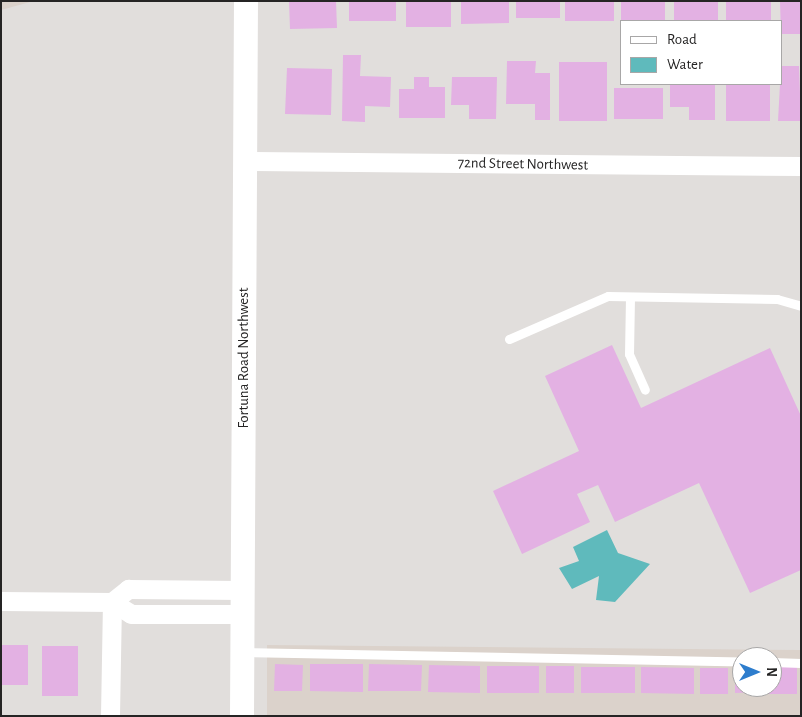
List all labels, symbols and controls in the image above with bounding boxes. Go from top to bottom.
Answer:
legend [620,20,782,85]
text: Road [667,32,697,47]
text: Water [667,57,703,72]
street label: 72nd Street Northwest [458,154,588,174]
street label: Fortuna Road Northwest [235,287,253,429]
north arrow [732,647,782,697]
text: N [764,667,778,677]

